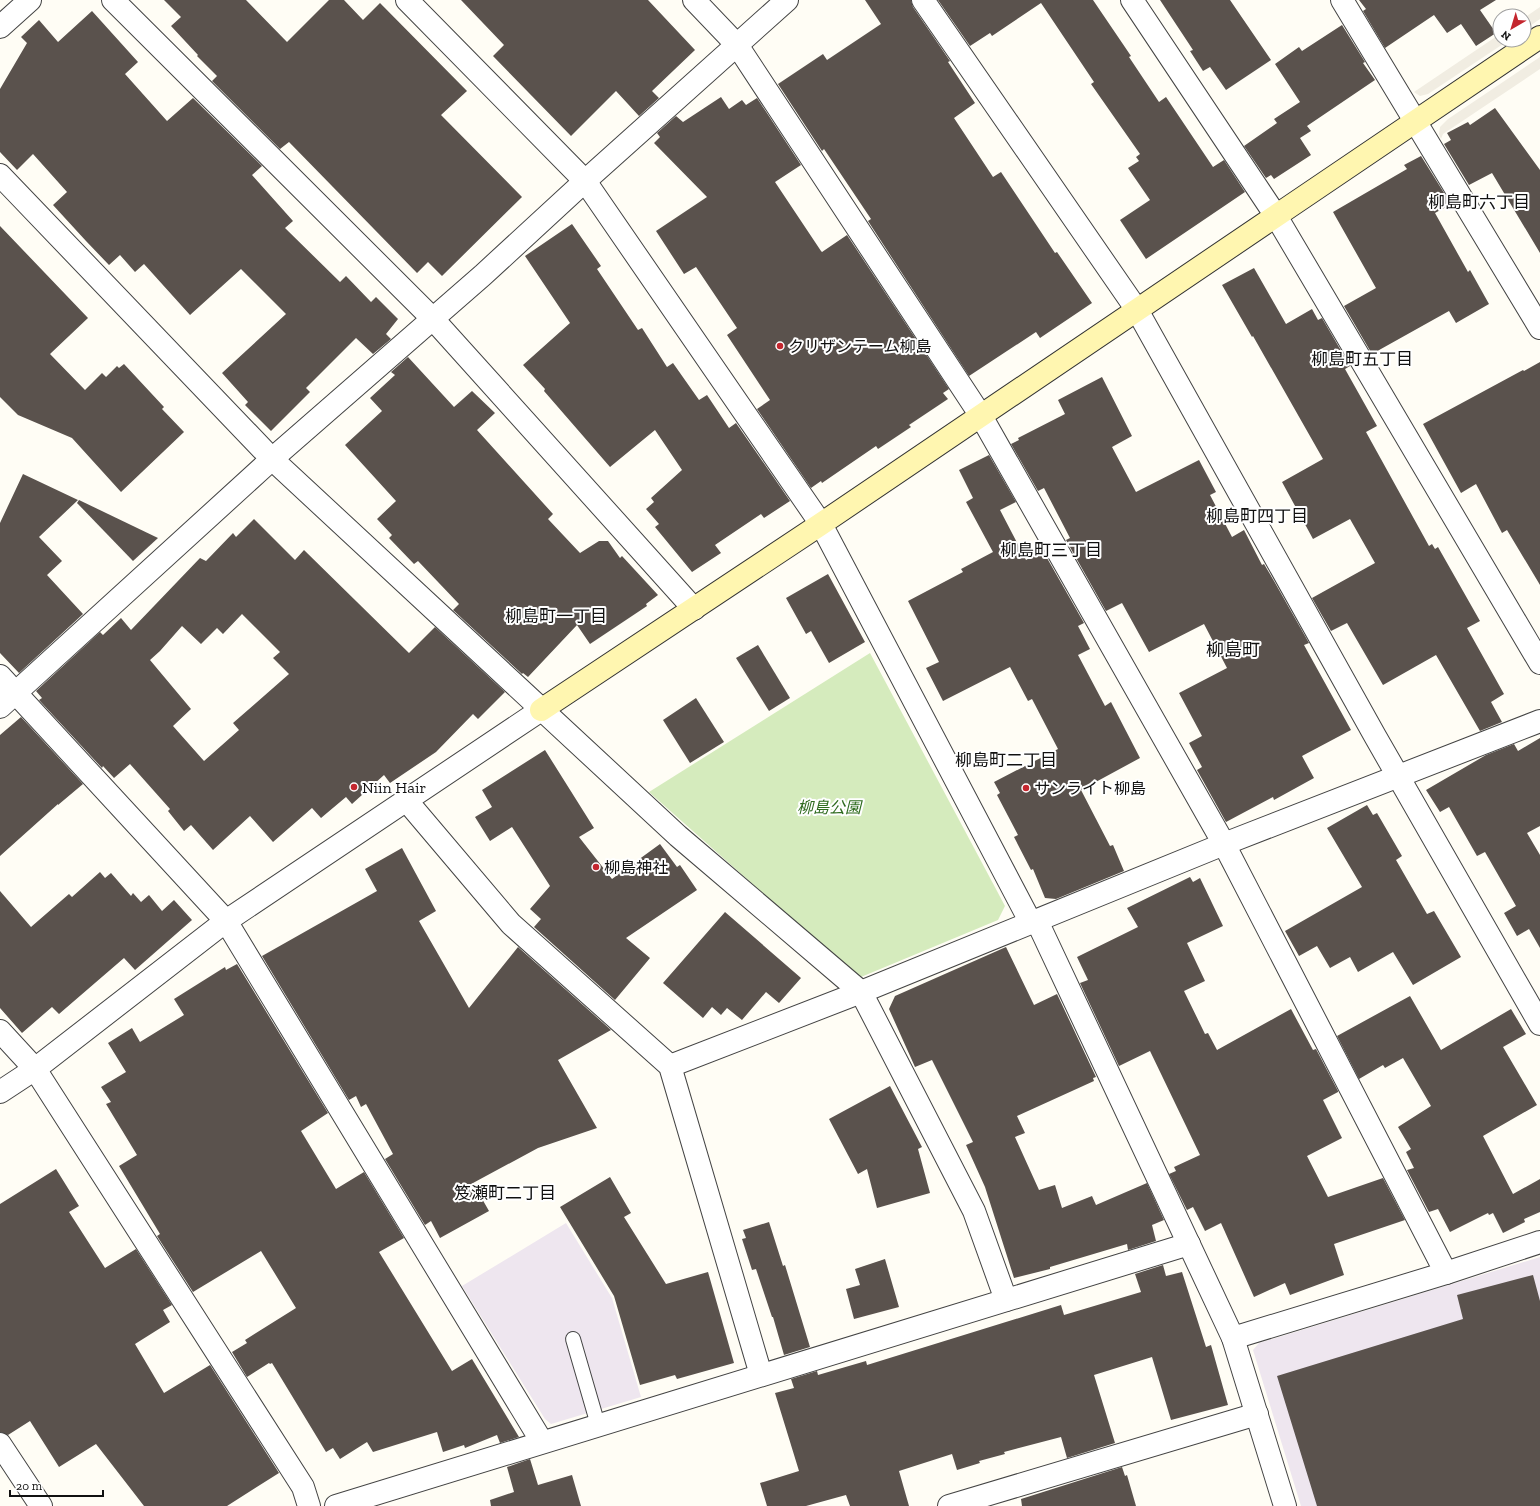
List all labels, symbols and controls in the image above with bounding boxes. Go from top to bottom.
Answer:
north arrow [1492,8,1532,48]
text: N [1498,27,1513,43]
district label: 柳島町六丁目 [1428,192,1530,212]
place label: クリザンテーム柳島 [788,337,932,356]
marker: クリザンテーム柳島 [775,341,785,351]
district label: 柳島町五丁目 [1311,349,1413,369]
district label: 柳島町四丁目 [1206,506,1308,526]
district label: 柳島町三丁目 [1000,540,1102,560]
district label: 柳島町一丁目 [505,606,607,626]
district label: 柳島町 [1206,639,1260,661]
district label: 柳島町二丁目 [955,750,1057,770]
place label: Niin Hair [362,778,426,797]
place label: サンライト柳島 [1034,779,1146,798]
marker: Niin Hair [349,782,359,792]
marker: サンライト柳島 [1021,783,1031,793]
park label: 柳島公園 [797,798,863,817]
place label: 柳島神社 [604,858,668,877]
marker: 柳島神社 [591,862,601,872]
district label: 笈瀬町二丁目 [454,1183,556,1203]
scale bar [10,1472,103,1498]
text: 20 m [16,1479,43,1493]

